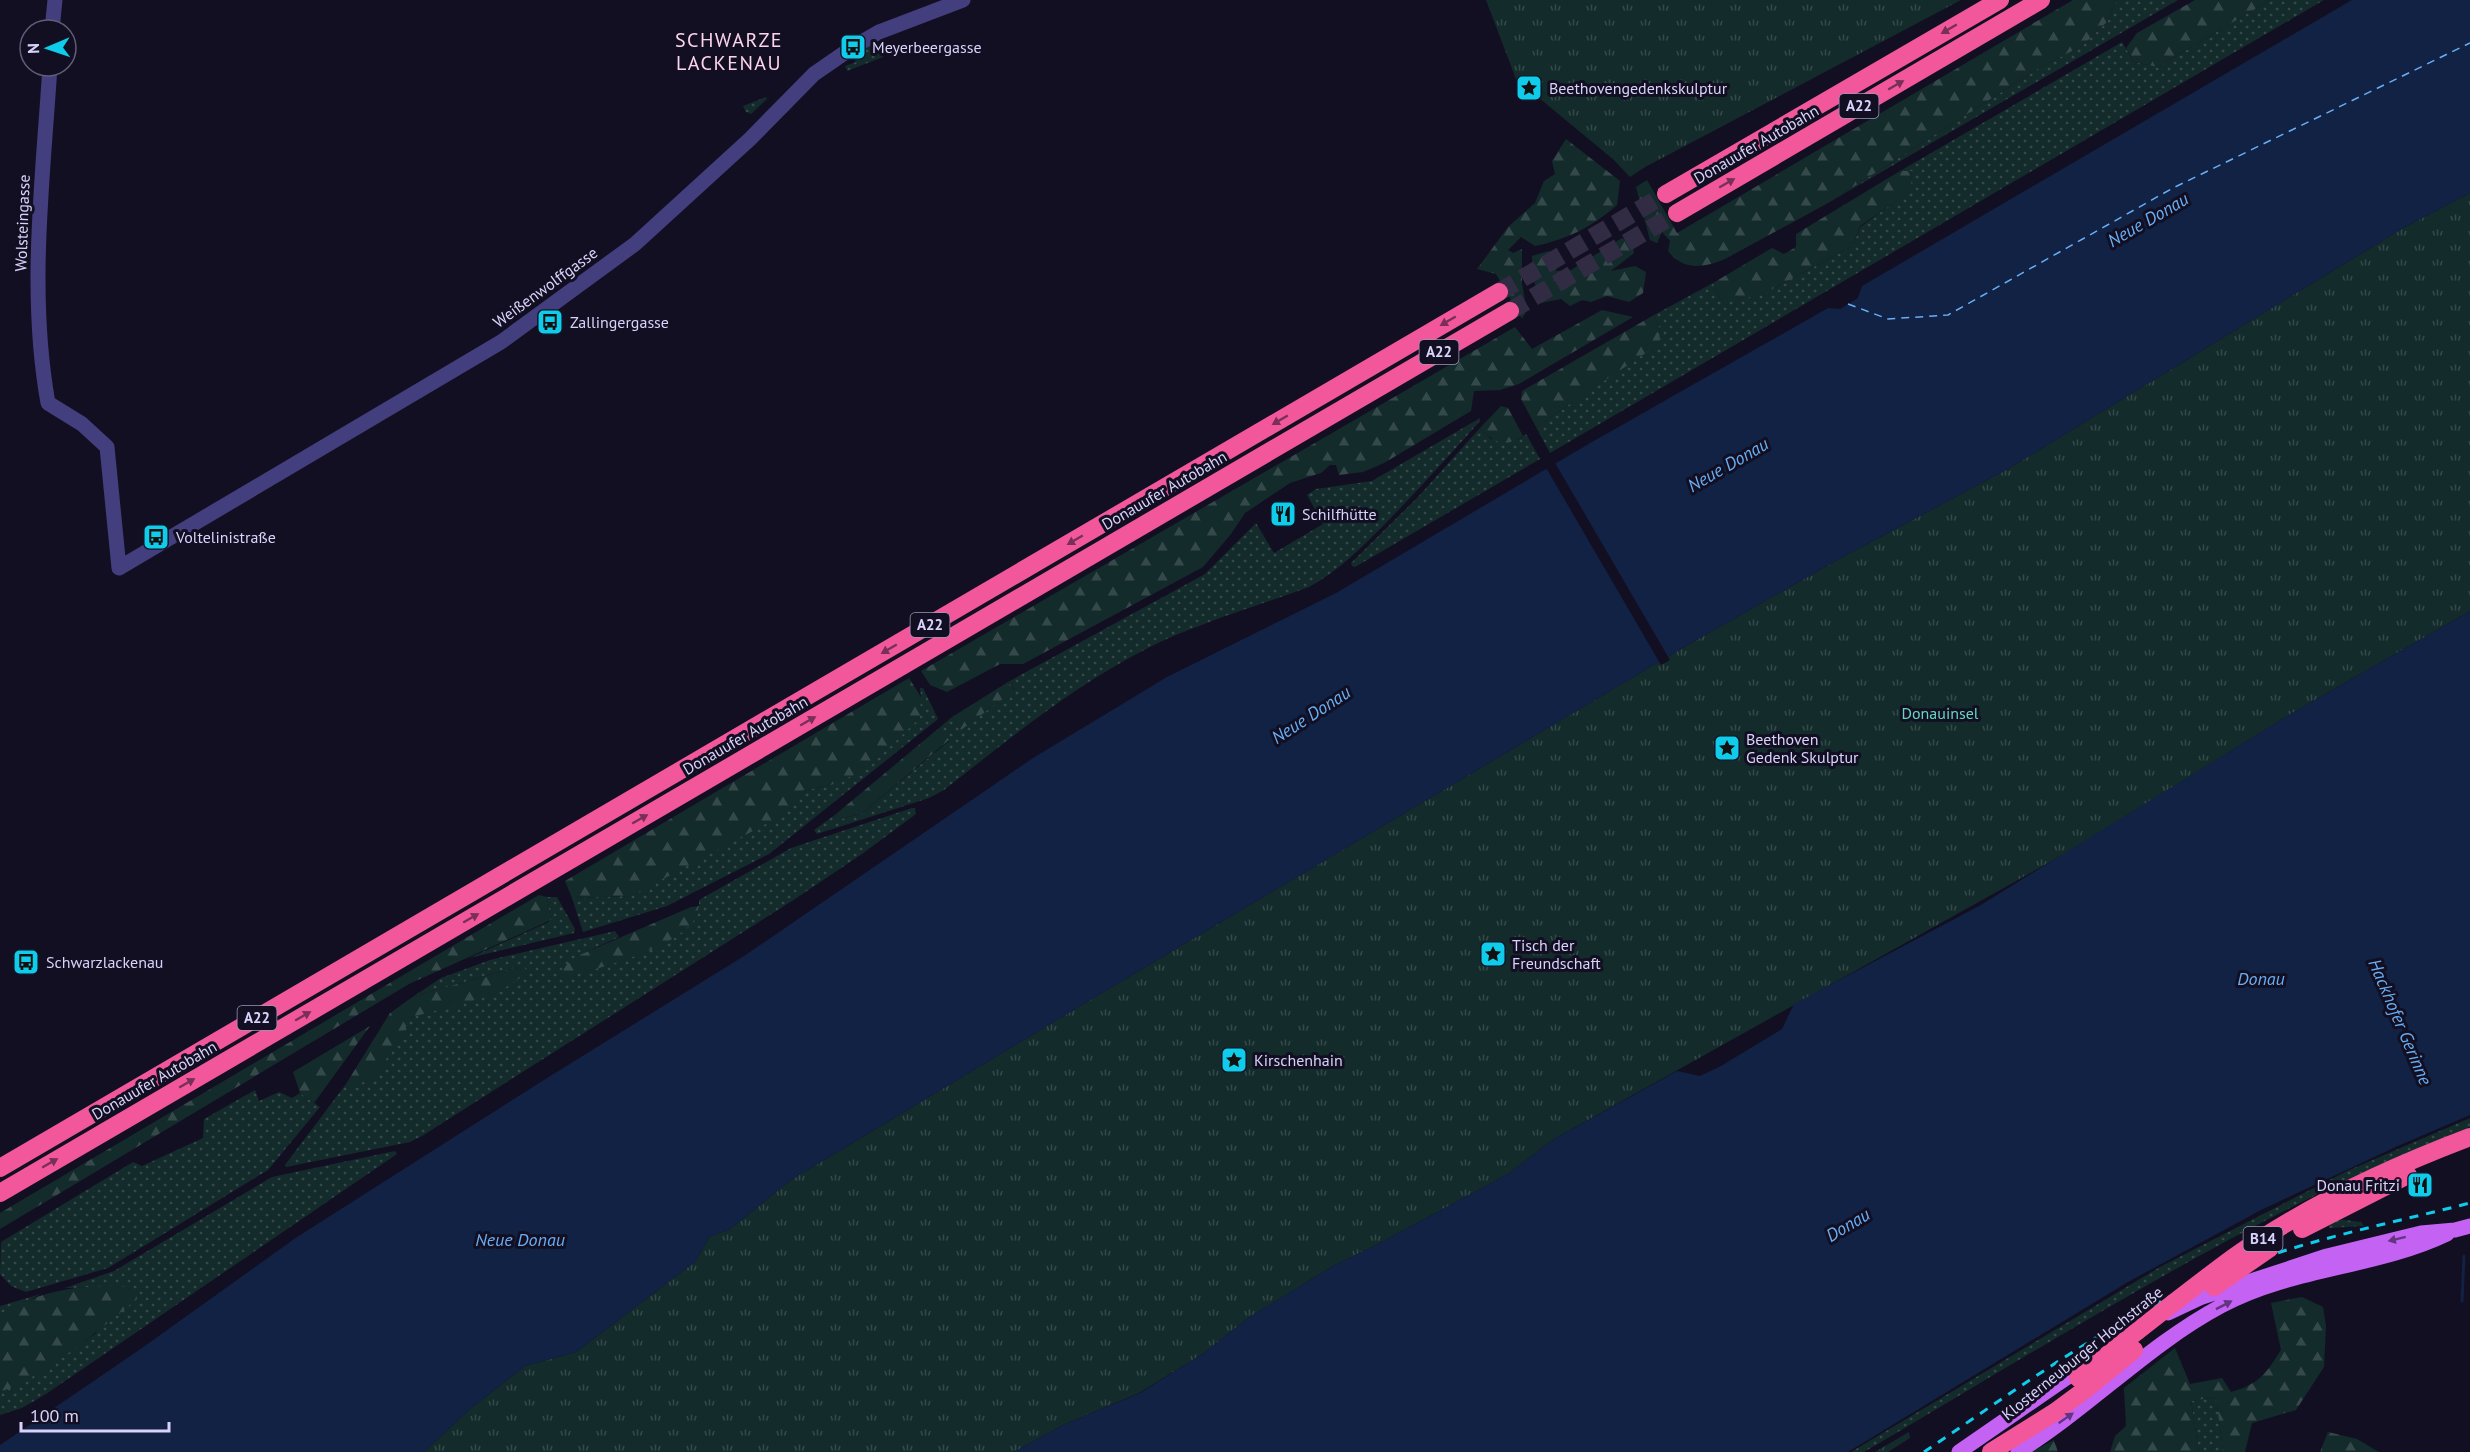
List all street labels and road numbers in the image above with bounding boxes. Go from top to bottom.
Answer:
road number: A22 [1840,94,1878,118]
street label: Donauufer Autobahn [1690,100,1822,188]
street label: Wolsteingasse [10,174,34,272]
street label: Weißenwolffgasse [489,242,601,332]
road number: A22 [1420,340,1458,364]
street label: Donauufer Autobahn [1098,446,1230,534]
road number: A22 [910,613,950,637]
street label: Donauufer Autobahn [679,691,811,779]
road number: A22 [238,1006,276,1030]
street label: Donauufer Autobahn [88,1036,220,1124]
road number: B14 [2244,1227,2282,1251]
street label: Klosterneuburger Hochstraße [1997,1282,2167,1424]

